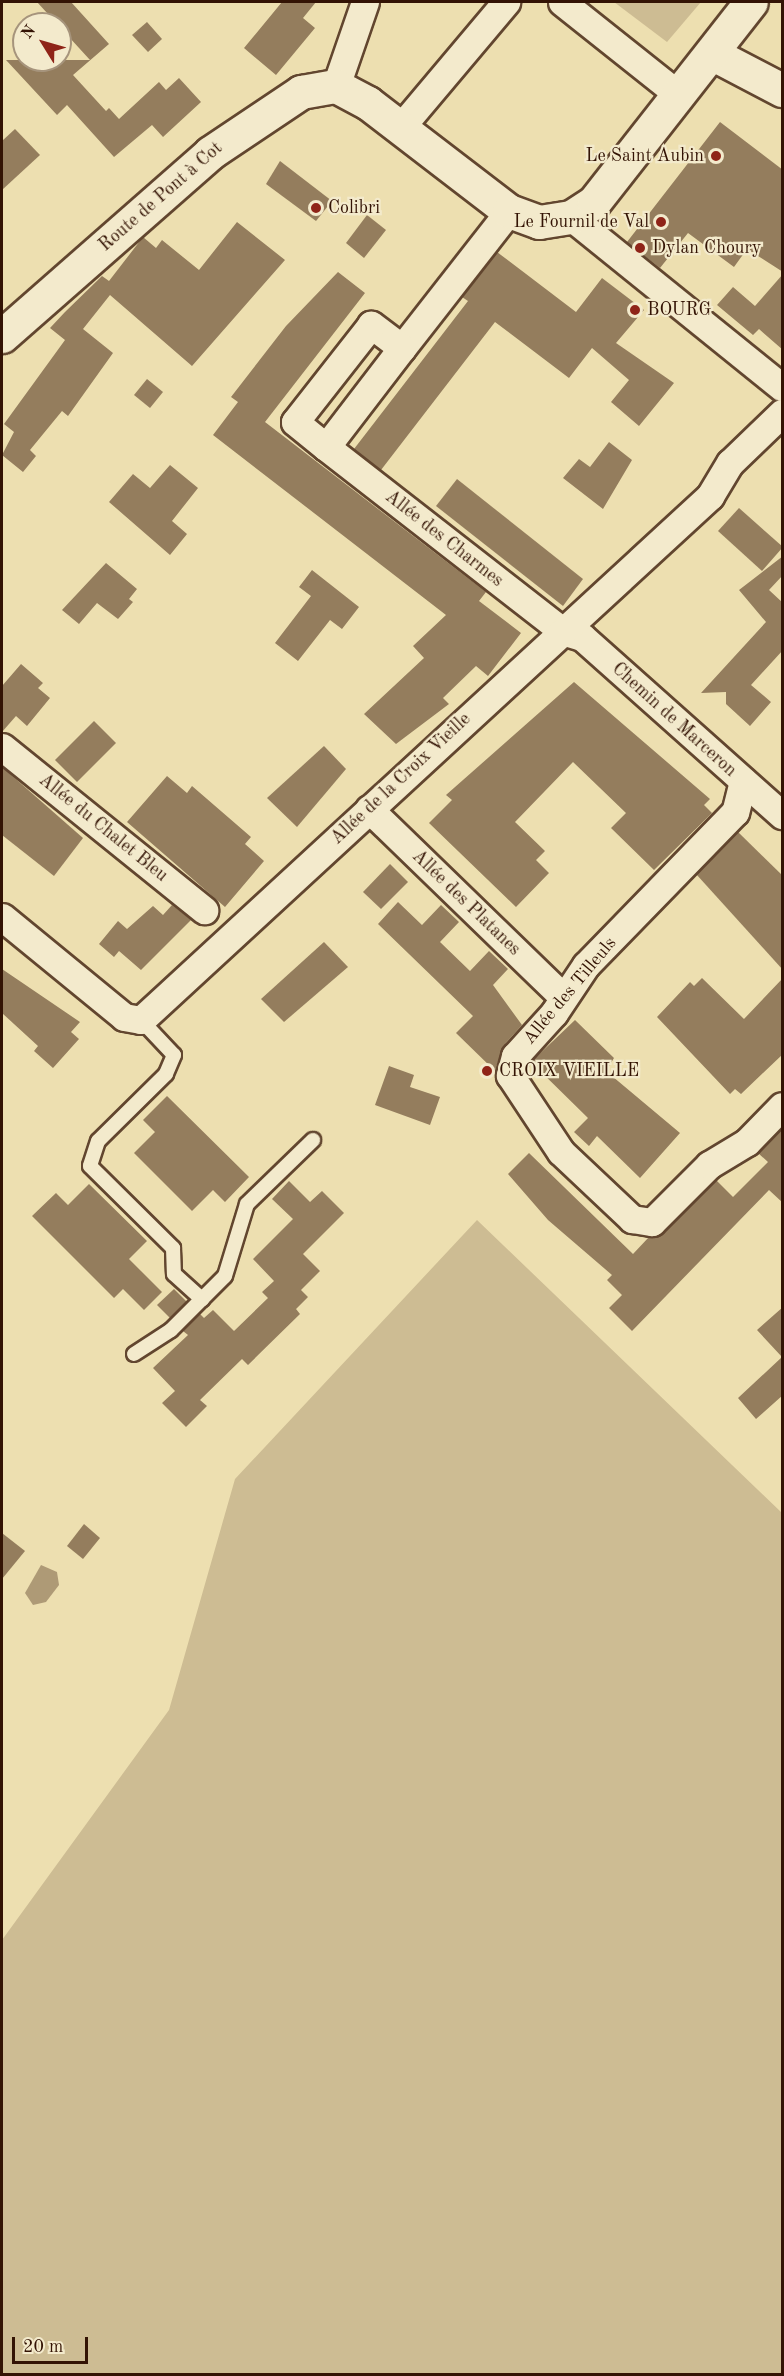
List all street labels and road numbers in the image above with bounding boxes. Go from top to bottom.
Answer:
street label: Route de Pont à Cot [95,138,227,256]
street label: Allée des Charmes [381,486,507,592]
street label: Chemin de Marceron [607,658,741,782]
street label: Allée de la Croix Vieille [327,709,475,849]
street label: Allée du Chalet Bleu [34,769,172,887]
street label: Allée des Platanes [407,846,525,960]
street label: Allée des Tilleuls [519,933,621,1049]

